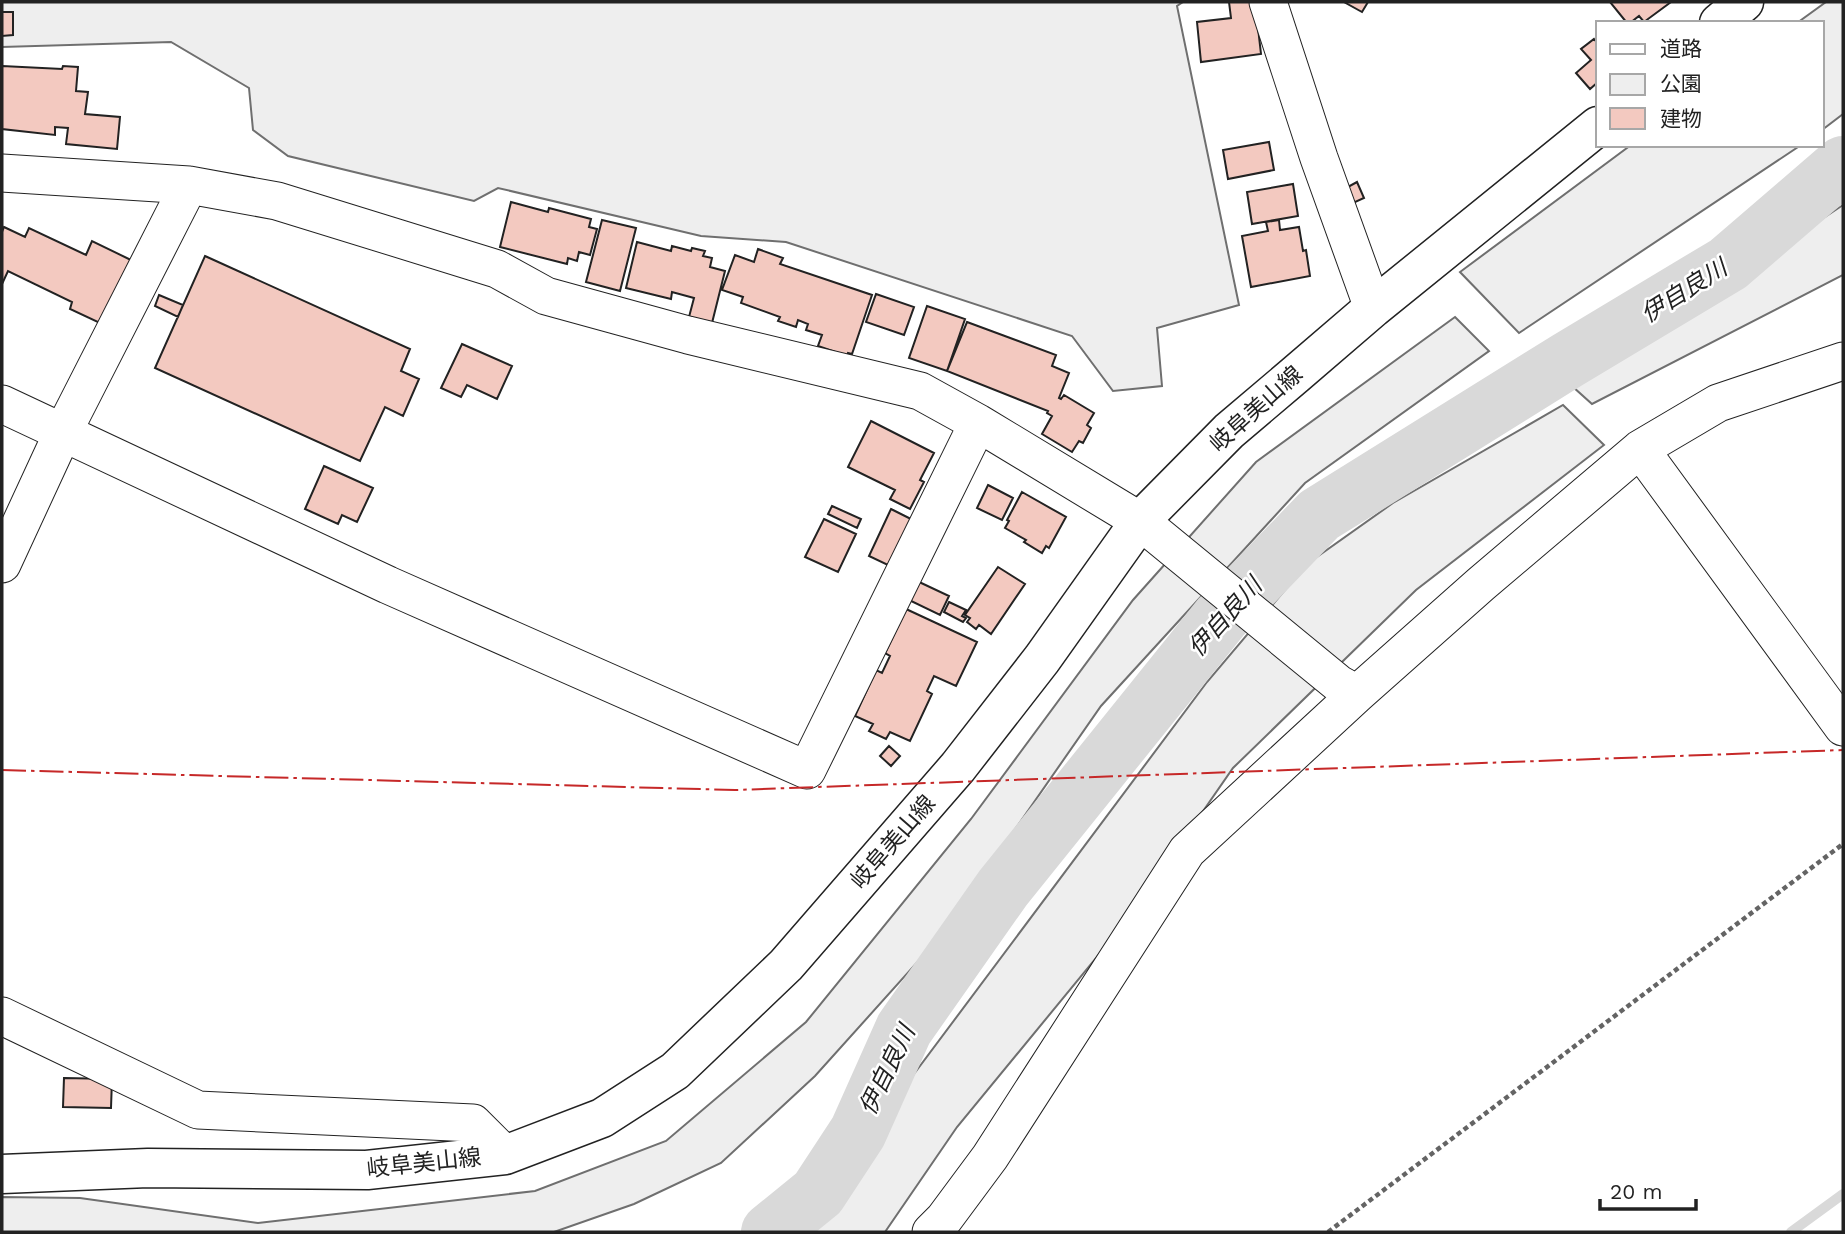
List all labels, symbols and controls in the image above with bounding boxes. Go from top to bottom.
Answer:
legend [1596,21,1824,147]
text: 道路 [1660,36,1702,61]
text: 公園 [1660,71,1702,96]
text: 建物 [1660,106,1702,131]
water label: 伊自良川 [1636,252,1735,328]
street label: 岐阜美山線 [1204,360,1308,458]
water label: 伊自良川 [1182,570,1270,662]
street label: 岐阜美山線 [845,790,941,894]
water label: 伊自良川 [853,1018,922,1119]
street label: 岐阜美山線 [365,1144,483,1182]
scale bar [1600,1168,1696,1212]
text: 20 m [1610,1179,1662,1204]

